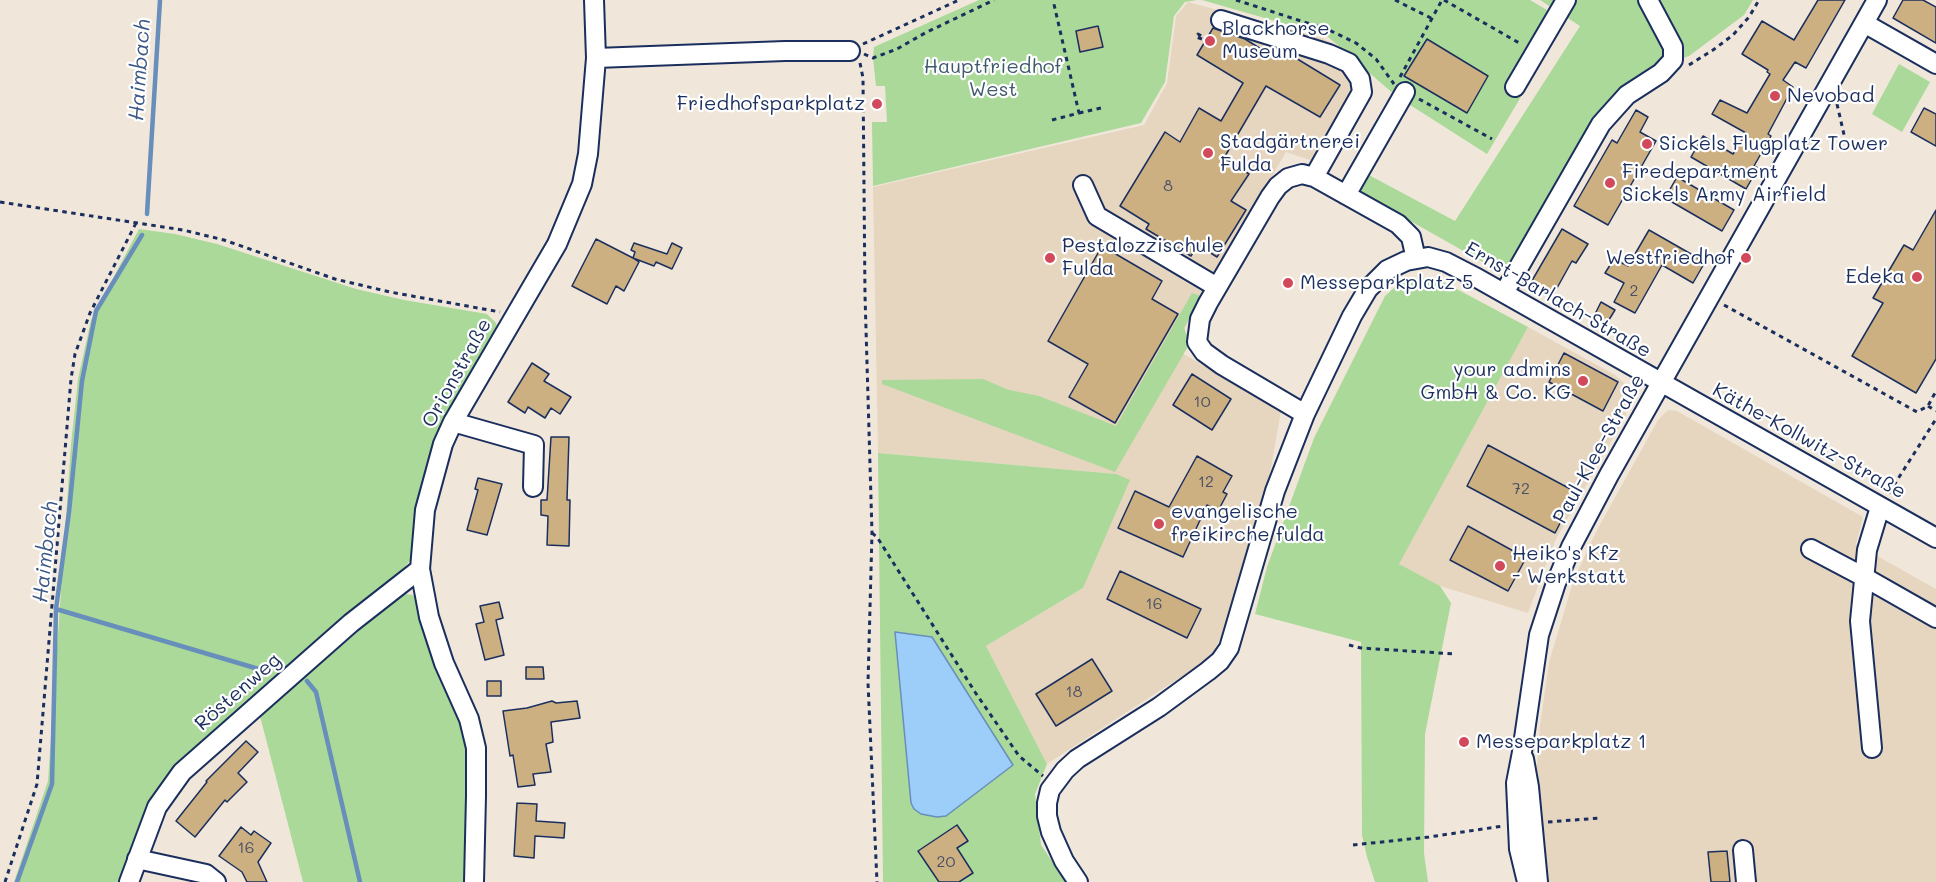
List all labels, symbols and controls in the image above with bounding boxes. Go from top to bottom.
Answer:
place label: Blackhorse Museum [1222,17,1330,64]
water label: Haimbach [124,18,156,122]
marker: Blackhorse Museum [1203,34,1217,48]
park label: Hauptfriedhof West [924,55,1062,102]
place label: Nevobad [1787,84,1874,108]
marker: Nevobad [1768,89,1782,103]
place label: Friedhofsparkplatz [677,92,865,116]
marker: Friedhofsparkplatz [870,97,884,111]
place label: Stadgärtnerei Fulda [1220,130,1360,177]
place label: Sickels Flugplatz Tower [1659,132,1888,156]
marker: Sickels Flugplatz Tower [1640,137,1654,151]
marker: Stadgärtnerei Fulda [1201,146,1215,160]
place label: Firedepartment Sickels Army Airfield [1622,160,1826,207]
house number: 8 [1163,176,1173,196]
marker: Firedepartment Sickels Army Airfield [1603,176,1617,190]
place label: Pestalozzischule Fulda [1062,234,1224,281]
street label: Ernst-Barlach-Straße [1461,237,1655,363]
place label: Westfriedhof [1606,246,1734,270]
marker: Pestalozzischule Fulda [1043,251,1057,265]
marker: Westfriedhof [1739,251,1753,265]
place label: Edeka [1845,265,1905,289]
marker: Edeka [1910,270,1924,284]
place label: Messeparkplatz 5 [1300,271,1473,295]
marker: Messeparkplatz 5 [1281,276,1295,290]
house number: 2 [1630,281,1638,301]
street label: Orionstraße [417,314,497,432]
place label: your admins GmbH & Co. KG [1421,358,1571,405]
street label: Paul-Klee-Straße [1548,370,1650,528]
marker: your admins GmbH & Co. KG [1576,374,1590,388]
street label: Käthe-Kollwitz-Straße [1708,378,1910,504]
house number: 10 [1193,392,1211,412]
house number: 12 [1198,472,1214,492]
house number: 72 [1512,479,1530,499]
water label: Haimbach [28,500,64,604]
place label: evangelische freikirche fulda [1171,500,1325,547]
marker: evangelische freikirche fulda [1152,517,1166,531]
place label: Heiko's Kfz - Werkstatt [1512,542,1626,589]
marker: Heiko's Kfz - Werkstatt [1493,559,1507,573]
house number: 16 [1146,594,1162,614]
street label: Röstenweg [190,648,286,736]
house number: 18 [1066,682,1082,702]
place label: Messeparkplatz 1 [1476,730,1647,754]
marker: Messeparkplatz 1 [1457,735,1471,749]
house number: 16 [238,838,254,858]
house number: 20 [937,852,955,872]

